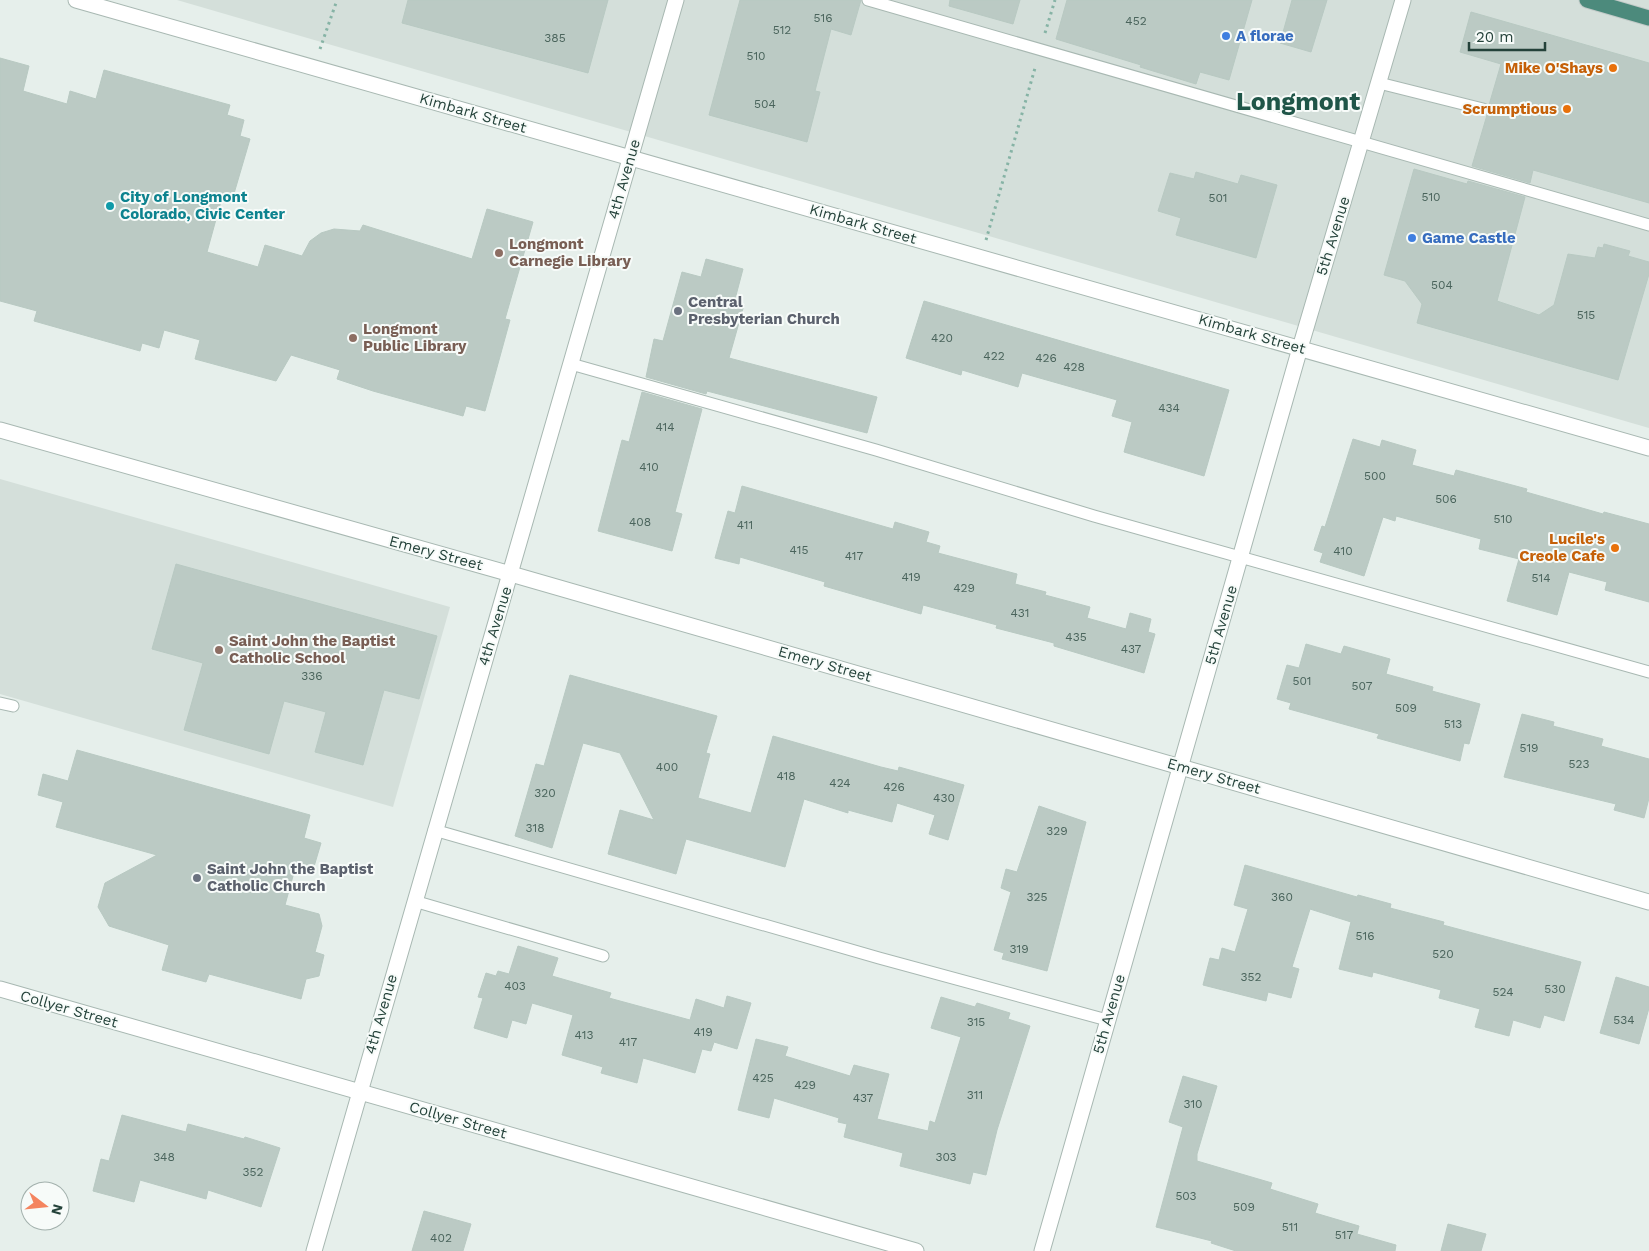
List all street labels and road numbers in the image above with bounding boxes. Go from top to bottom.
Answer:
street label: Kimbark Street [417,89,529,137]
street label: 4th Avenue [604,137,644,221]
street label: 5th Avenue [1312,194,1354,278]
street label: Kimbark Street [807,200,919,248]
street label: Kimbark Street [1196,310,1308,358]
street label: Emery Street [387,532,486,574]
street label: 5th Avenue [1201,583,1241,667]
street label: 4th Avenue [474,584,516,668]
street label: Emery Street [776,642,874,686]
street label: Emery Street [1165,754,1263,798]
street label: 4th Avenue [361,972,401,1056]
street label: 5th Avenue [1089,972,1129,1056]
street label: Collyer Street [18,986,120,1032]
street label: Collyer Street [407,1097,509,1143]

